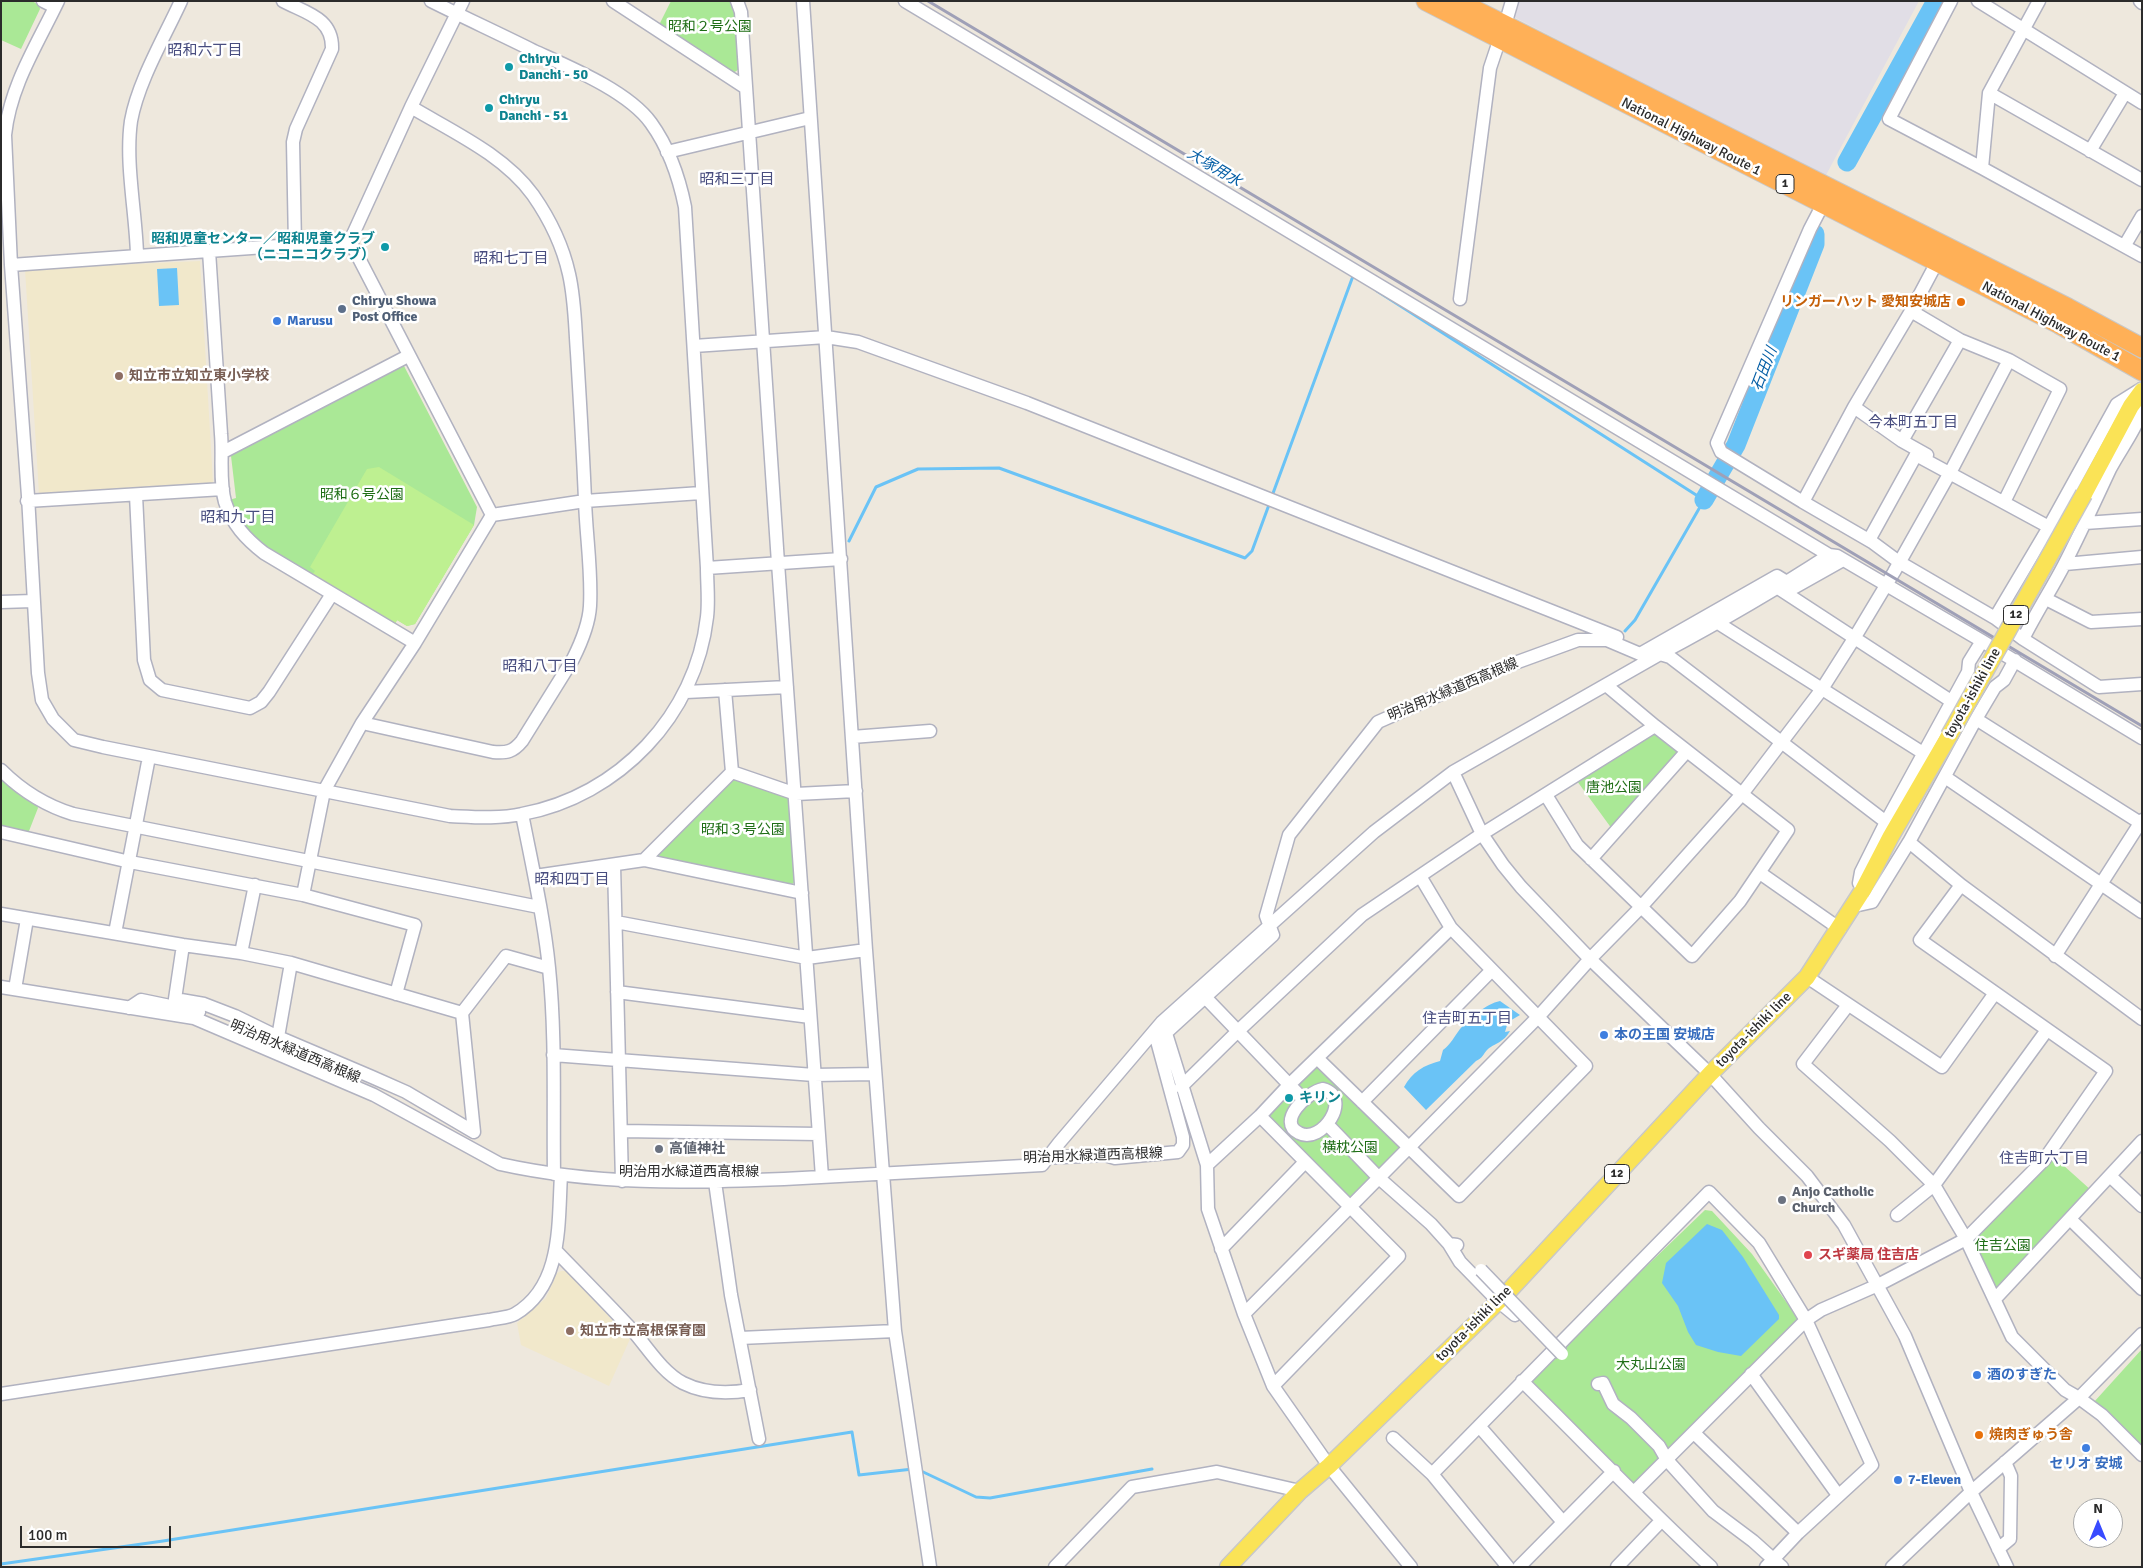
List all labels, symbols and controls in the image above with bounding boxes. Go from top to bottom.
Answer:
park label: 昭和２号公園 [668,19,752,35]
district label: 昭和六丁目 [168,42,242,60]
place label: Chiryu Danchi - 50 [519,51,588,84]
marker: Chiryu Danchi - 50 [503,61,515,73]
place label: Chiryu Danchi - 51 [499,92,568,124]
street label: National Highway Route 1 [1618,94,1764,180]
marker: Chiryu Danchi - 51 [483,102,495,114]
water label: 大塚用水 [1184,145,1244,191]
district label: 昭和三丁目 [700,171,774,189]
road number: 1 [1776,174,1794,193]
place label: 昭和児童センター／昭和児童クラブ （ニコニコクラブ） [151,231,375,264]
marker: 昭和児童センター／昭和児童クラブ （ニコニコクラブ） [379,241,391,253]
district label: 昭和七丁目 [474,250,548,268]
street label: National Highway Route 1 [1979,278,2123,366]
place label: Chiryu Showa Post Office [352,293,436,326]
place label: リンガーハット 愛知安城店 [1780,294,1951,310]
marker: リンガーハット 愛知安城店 [1955,296,1967,308]
marker: Chiryu Showa Post Office [336,303,348,315]
place label: Marusu [287,313,333,329]
marker: Marusu [271,315,283,327]
water label: 石田川 [1749,345,1781,393]
place label: 知立市立知立東小学校 [129,368,269,384]
marker: 知立市立知立東小学校 [113,370,125,382]
district label: 今本町五丁目 [1868,414,1958,432]
park label: 昭和６号公園 [320,487,404,503]
district label: 昭和九丁目 [201,509,275,527]
road number: 12 [2004,606,2028,624]
street label: toyota-ishiki line [1941,645,2005,741]
street label: 明治用水緑道西高根線 [1385,655,1521,725]
district label: 昭和八丁目 [503,658,577,676]
park label: 唐池公園 [1586,780,1642,796]
park label: 昭和３号公園 [701,822,785,838]
district label: 昭和四丁目 [535,871,609,889]
street label: toyota-ishiki line [1713,989,1795,1071]
district label: 住吉町五丁目 [1422,1010,1512,1028]
street label: 明治用水緑道西高根線 [227,1017,363,1087]
place label: 本の王国 安城店 [1614,1027,1715,1043]
marker: 本の王国 安城店 [1598,1029,1610,1041]
place label: キリン [1299,1090,1341,1106]
marker: キリン [1283,1092,1295,1104]
park label: 横枕公園 [1322,1140,1378,1156]
place label: 高値神社 [669,1141,725,1157]
marker: 高値神社 [653,1143,665,1155]
street label: 明治用水緑道西高根線 [1023,1145,1163,1167]
district label: 住吉町六丁目 [1999,1150,2089,1168]
street label: 明治用水緑道西高根線 [619,1164,759,1180]
road number: 12 [1604,1164,1630,1184]
place label: Anjo Catholic Church [1792,1184,1874,1216]
marker: Anjo Catholic Church [1776,1194,1788,1206]
park label: 住吉公園 [1975,1238,2031,1254]
place label: スギ薬局 住吉店 [1818,1247,1919,1263]
marker: スギ薬局 住吉店 [1802,1249,1814,1261]
street label: toyota-ishiki line [1433,1283,1515,1365]
place label: 知立市立高根保育園 [580,1323,706,1339]
marker: 知立市立高根保育園 [564,1325,576,1337]
park label: 大丸山公園 [1616,1357,1686,1373]
place label: 酒のすぎた [1987,1367,2057,1383]
marker: 酒のすぎた [1971,1369,1983,1381]
place label: 焼肉ぎゅう舎 [1989,1427,2073,1443]
marker: 焼肉ぎゅう舎 [1973,1429,1985,1441]
marker: セリオ 安城 [2080,1442,2092,1454]
place label: セリオ 安城 [2049,1456,2123,1472]
place label: 7-Eleven [1908,1472,1961,1488]
marker: 7-Eleven [1892,1474,1904,1486]
north arrow [2073,1498,2123,1548]
text: N [2093,1500,2103,1517]
scale bar [22,1516,174,1548]
text: 100 m [28,1526,68,1544]

